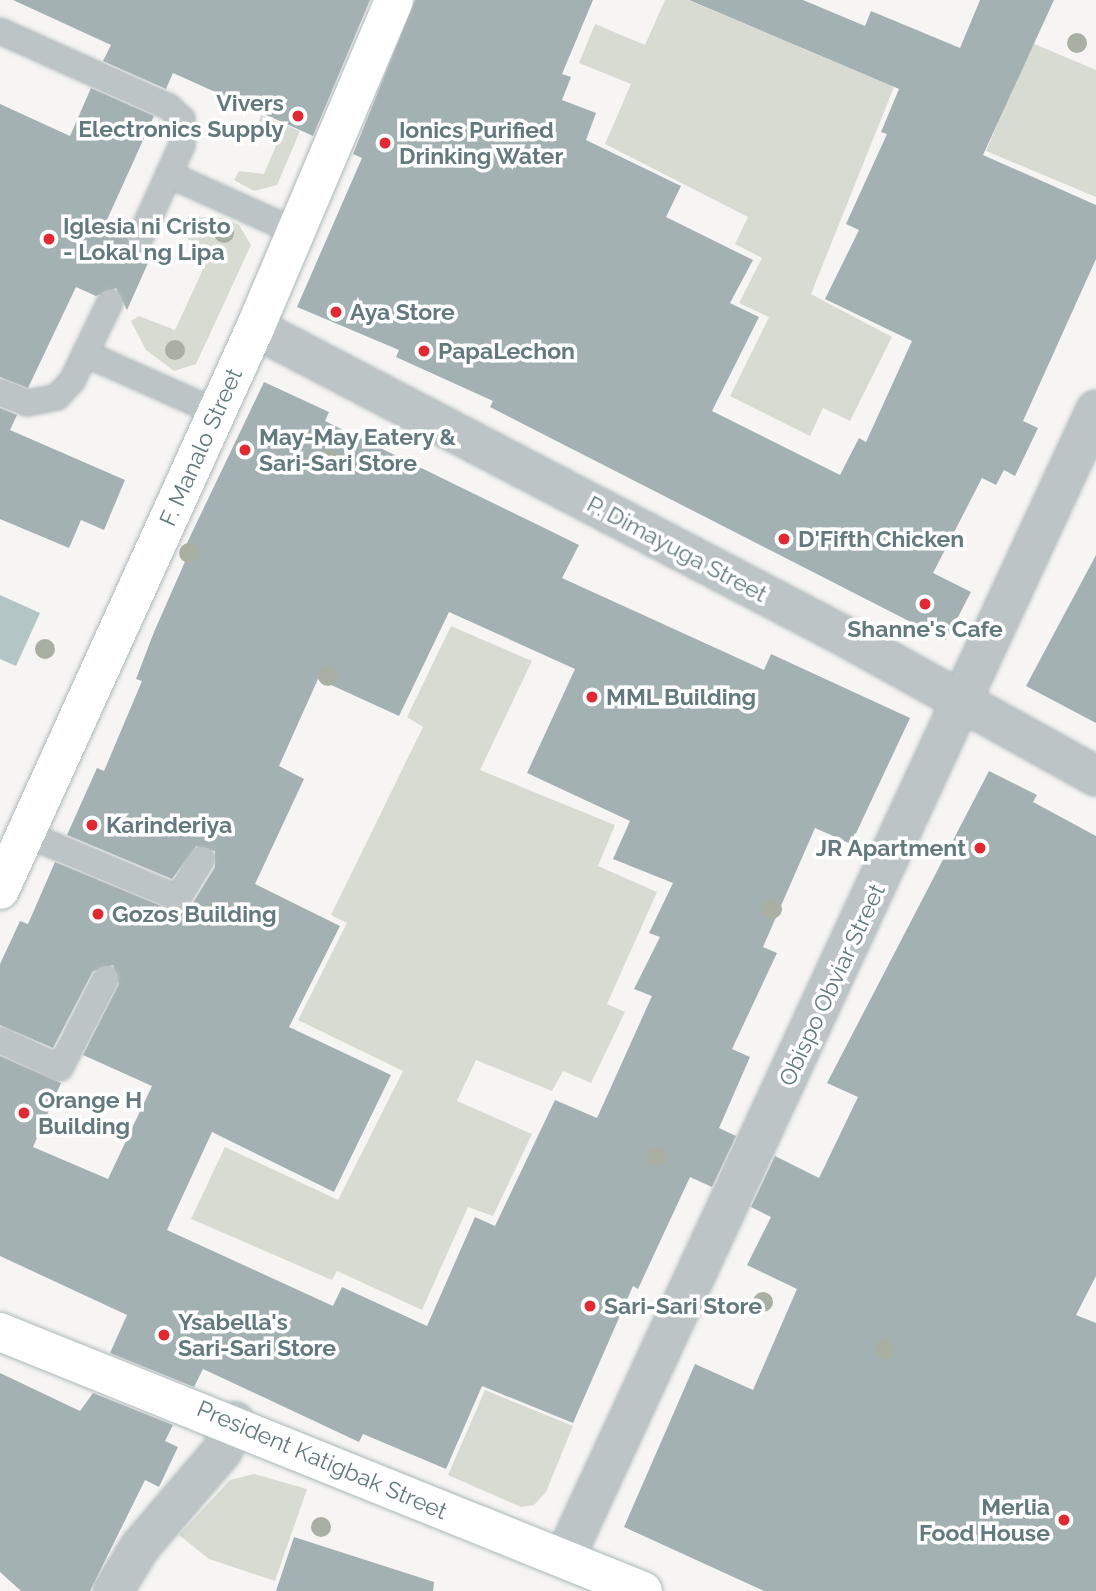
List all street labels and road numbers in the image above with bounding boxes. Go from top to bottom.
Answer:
street label: F. Manalo Street [154,364,248,530]
street label: P. Dimayuga Street [582,490,772,608]
street label: Obispo Obviar Street [773,880,891,1090]
street label: President Katigbak Street [193,1395,451,1525]

